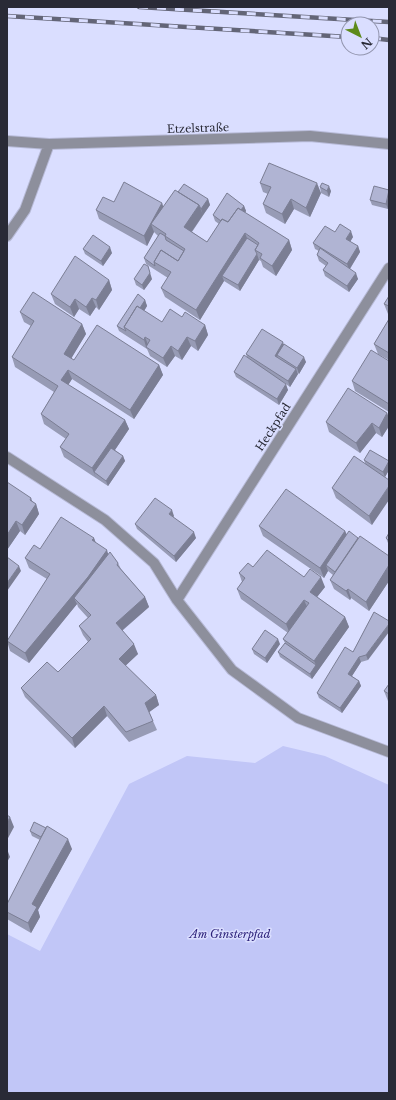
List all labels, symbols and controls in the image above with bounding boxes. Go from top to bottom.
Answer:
north arrow [340,16,380,56]
text: N [358,35,375,53]
street label: Etzelstraße [167,120,229,136]
street label: Heckpfad [252,400,294,454]
park label: Am Ginsterpfad [188,927,271,941]

